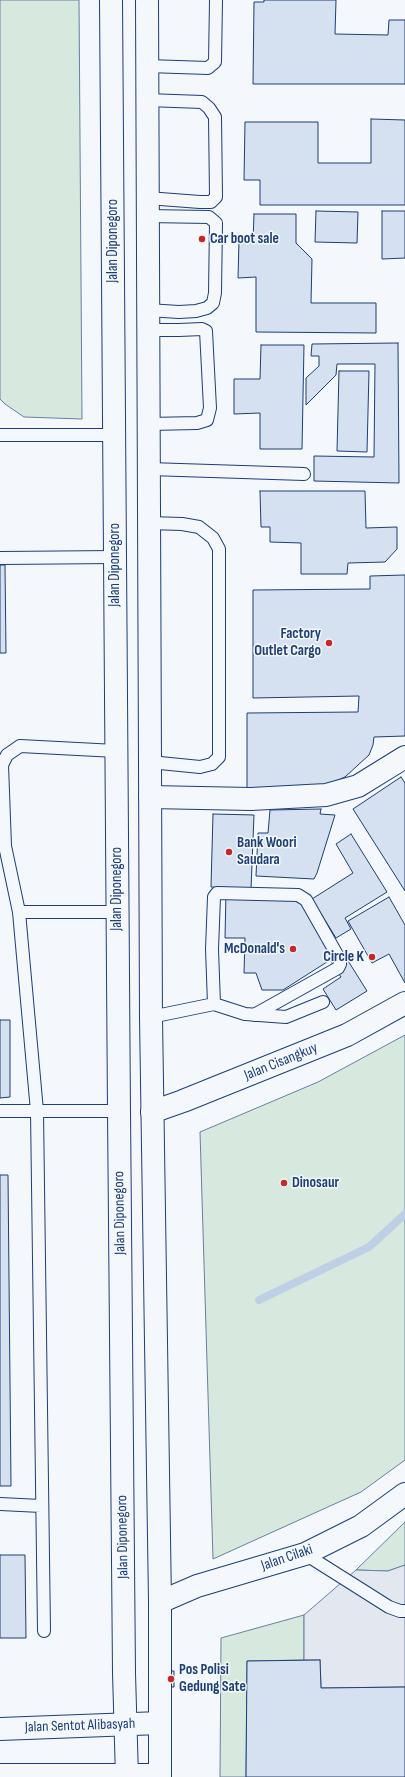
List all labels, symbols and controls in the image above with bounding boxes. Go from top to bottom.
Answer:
street label: Jalan Diponegoro [104,199,122,283]
place label: Car boot sale [210,230,279,248]
marker: Car boot sale [197,234,207,244]
street label: Jalan Diponegoro [106,523,124,607]
place label: Factory Outlet Cargo [254,625,321,660]
marker: Factory Outlet Cargo [324,638,334,648]
place label: Bank Woori Saudara [237,834,297,869]
street label: Jalan Diponegoro [108,847,126,931]
marker: Bank Woori Saudara [224,847,234,857]
place label: McDonald's [224,940,285,958]
marker: McDonald's [288,944,298,954]
place label: Circle K [323,948,364,966]
marker: Circle K [367,952,377,962]
street label: Jalan Cisangkuy [242,1039,320,1085]
street label: Jalan Diponegoro [110,1171,130,1255]
place label: Dinosaur [292,1174,339,1192]
marker: Dinosaur [279,1178,289,1188]
street label: Jalan Diponegoro [113,1495,133,1579]
street label: Jalan Cilaki [259,1541,315,1575]
place label: Pos Polisi Gedung Sate [179,1661,246,1696]
marker: Pos Polisi Gedung Sate [166,1674,176,1684]
street label: Jalan Sentot Alibasyah [25,1715,135,1737]

